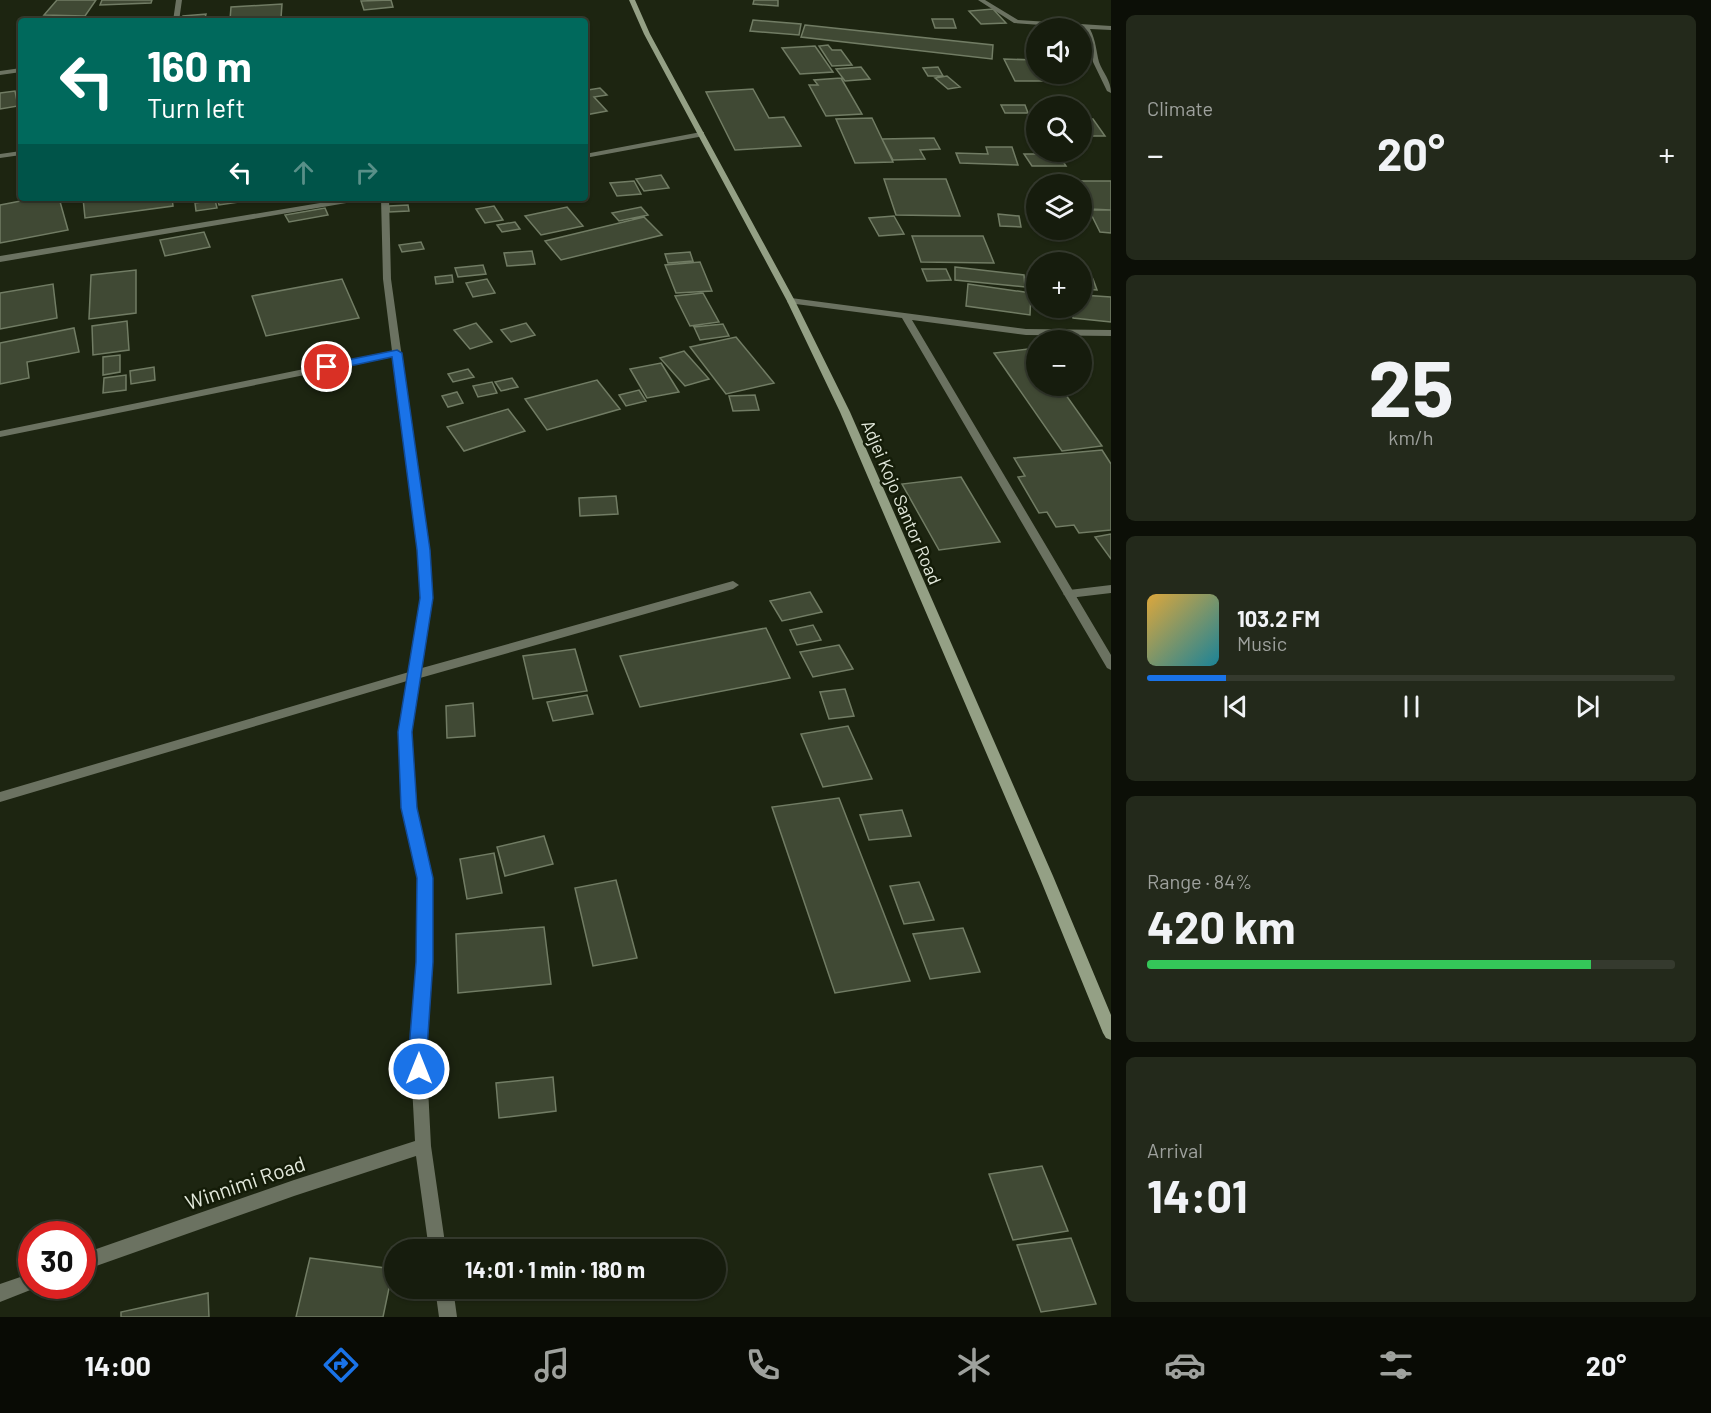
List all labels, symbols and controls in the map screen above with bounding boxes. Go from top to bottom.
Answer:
map controls [1026,18,1092,396]
button: sound [1026,18,1092,84]
text: 160 m [147,40,252,90]
icon: left [48,42,126,120]
text: Turn left [147,91,245,123]
button: search [1026,96,1092,162]
text: Climate [1147,96,1213,120]
text: 20° [1377,126,1445,180]
text: − [1147,134,1164,174]
text: + [1659,134,1675,174]
icon: left [224,156,257,189]
icon: ahead [287,156,320,189]
icon: right [350,156,383,189]
button: layers [1026,174,1092,240]
button: + [1026,252,1092,318]
button: − [1026,330,1092,396]
text: 25 [1368,339,1454,433]
pin [301,341,352,392]
icon: arrive [310,350,343,383]
street label: Adjei Kojo Santor Road [857,416,947,588]
text: km/h [1388,425,1434,449]
text: 103.2 FM [1237,605,1320,631]
text: Music [1237,631,1287,655]
icon: previous [1219,690,1252,723]
icon: pause [1395,690,1428,723]
icon: next [1571,690,1604,723]
text: Range · 84% [1147,869,1252,893]
text: 420 km [1147,899,1296,953]
position arrow [387,1037,451,1101]
text: Arrival [1147,1138,1203,1162]
street label: Winnimi Road [182,1150,308,1214]
text: 14:01 [1147,1168,1248,1222]
speed limit sign: 30 [18,1221,96,1299]
text: 14:01 · 1 min · 180 m [465,1256,645,1282]
icon: directions [320,1344,362,1386]
icon: music [531,1344,573,1386]
icon: phone [742,1344,784,1386]
icon: climate [953,1344,995,1386]
icon: car [1164,1344,1206,1386]
icon: filters [1375,1344,1417,1386]
text: 14:00 [84,1349,151,1381]
text: 20° [1586,1349,1626,1381]

